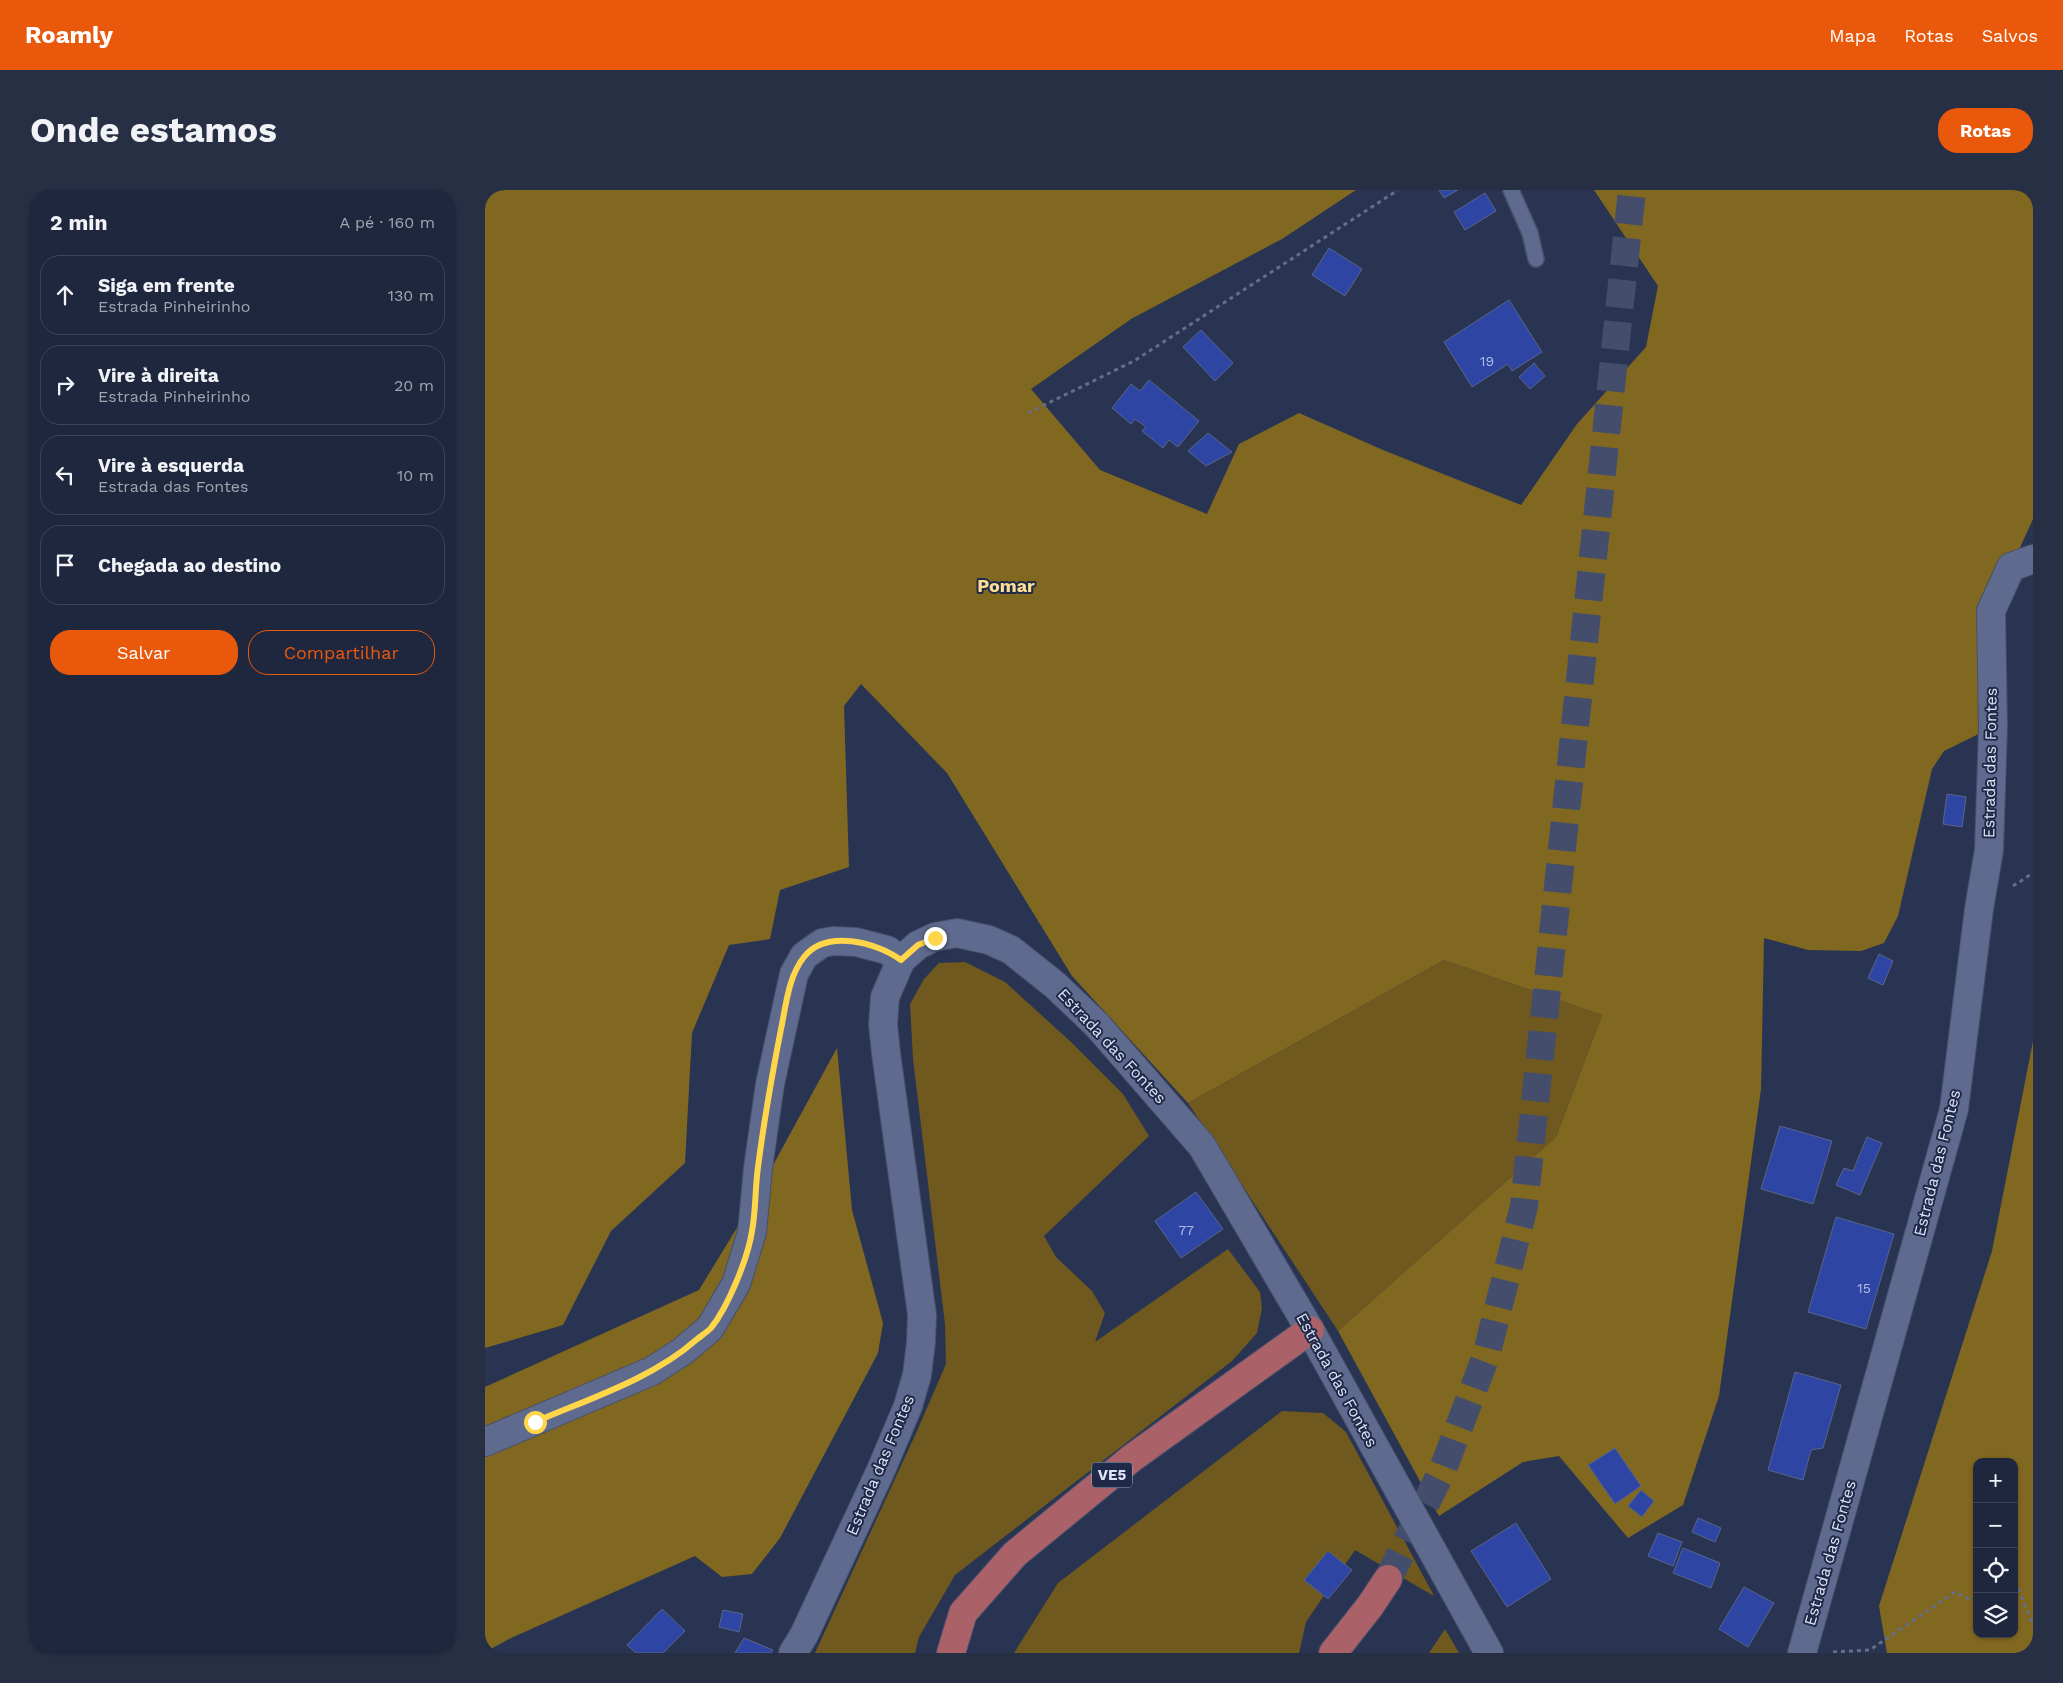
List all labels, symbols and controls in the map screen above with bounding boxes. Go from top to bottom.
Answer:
text: Roamly [25,21,113,49]
text: Mapa [1829,25,1876,46]
text: Rotas [1904,25,1954,46]
text: Salvos [1982,25,2038,46]
button: Rotas [1938,108,2033,153]
text: Onde estamos [30,109,277,151]
text: 2 min [50,210,107,235]
text: A pé · 160 m [340,213,435,232]
text: Siga em frente [98,274,235,297]
icon: ahead [51,281,79,309]
text: 130 m [388,286,434,305]
text: Estrada Pinheirinho [98,297,250,316]
house number: 19 [1480,353,1494,369]
text: Vire à direita [98,364,219,387]
icon: right [51,371,79,399]
text: 20 m [394,376,434,395]
text: Estrada Pinheirinho [98,387,250,406]
text: Vire à esquerda [98,454,244,477]
icon: left [51,461,79,489]
text: 10 m [397,466,434,485]
text: Estrada das Fontes [98,477,249,496]
icon: arrive [51,551,79,579]
text: Chegada ao destino [98,554,281,577]
district label: Pomar [977,575,1035,596]
button: Salvar [50,630,238,675]
button: Compartilhar [248,630,435,675]
street label: Estrada das Fontes [1979,688,2001,838]
route end [924,927,947,950]
street label: Estrada das Fontes [1054,984,1170,1108]
street label: Estrada das Fontes [1910,1088,1964,1238]
house number: 77 [1178,1222,1194,1238]
house number: 15 [1857,1280,1871,1296]
street label: Estrada das Fontes [1292,1310,1382,1450]
street label: Estrada das Fontes [842,1392,918,1538]
route start [524,1411,547,1434]
map controls [1973,1458,2018,1638]
button: + [1973,1458,2018,1503]
road number: VE5 [1092,1462,1132,1488]
street label: Estrada das Fontes [1800,1478,1860,1628]
button: − [1973,1503,2018,1548]
button: locate [1973,1548,2018,1593]
button: layers [1973,1593,2018,1638]

